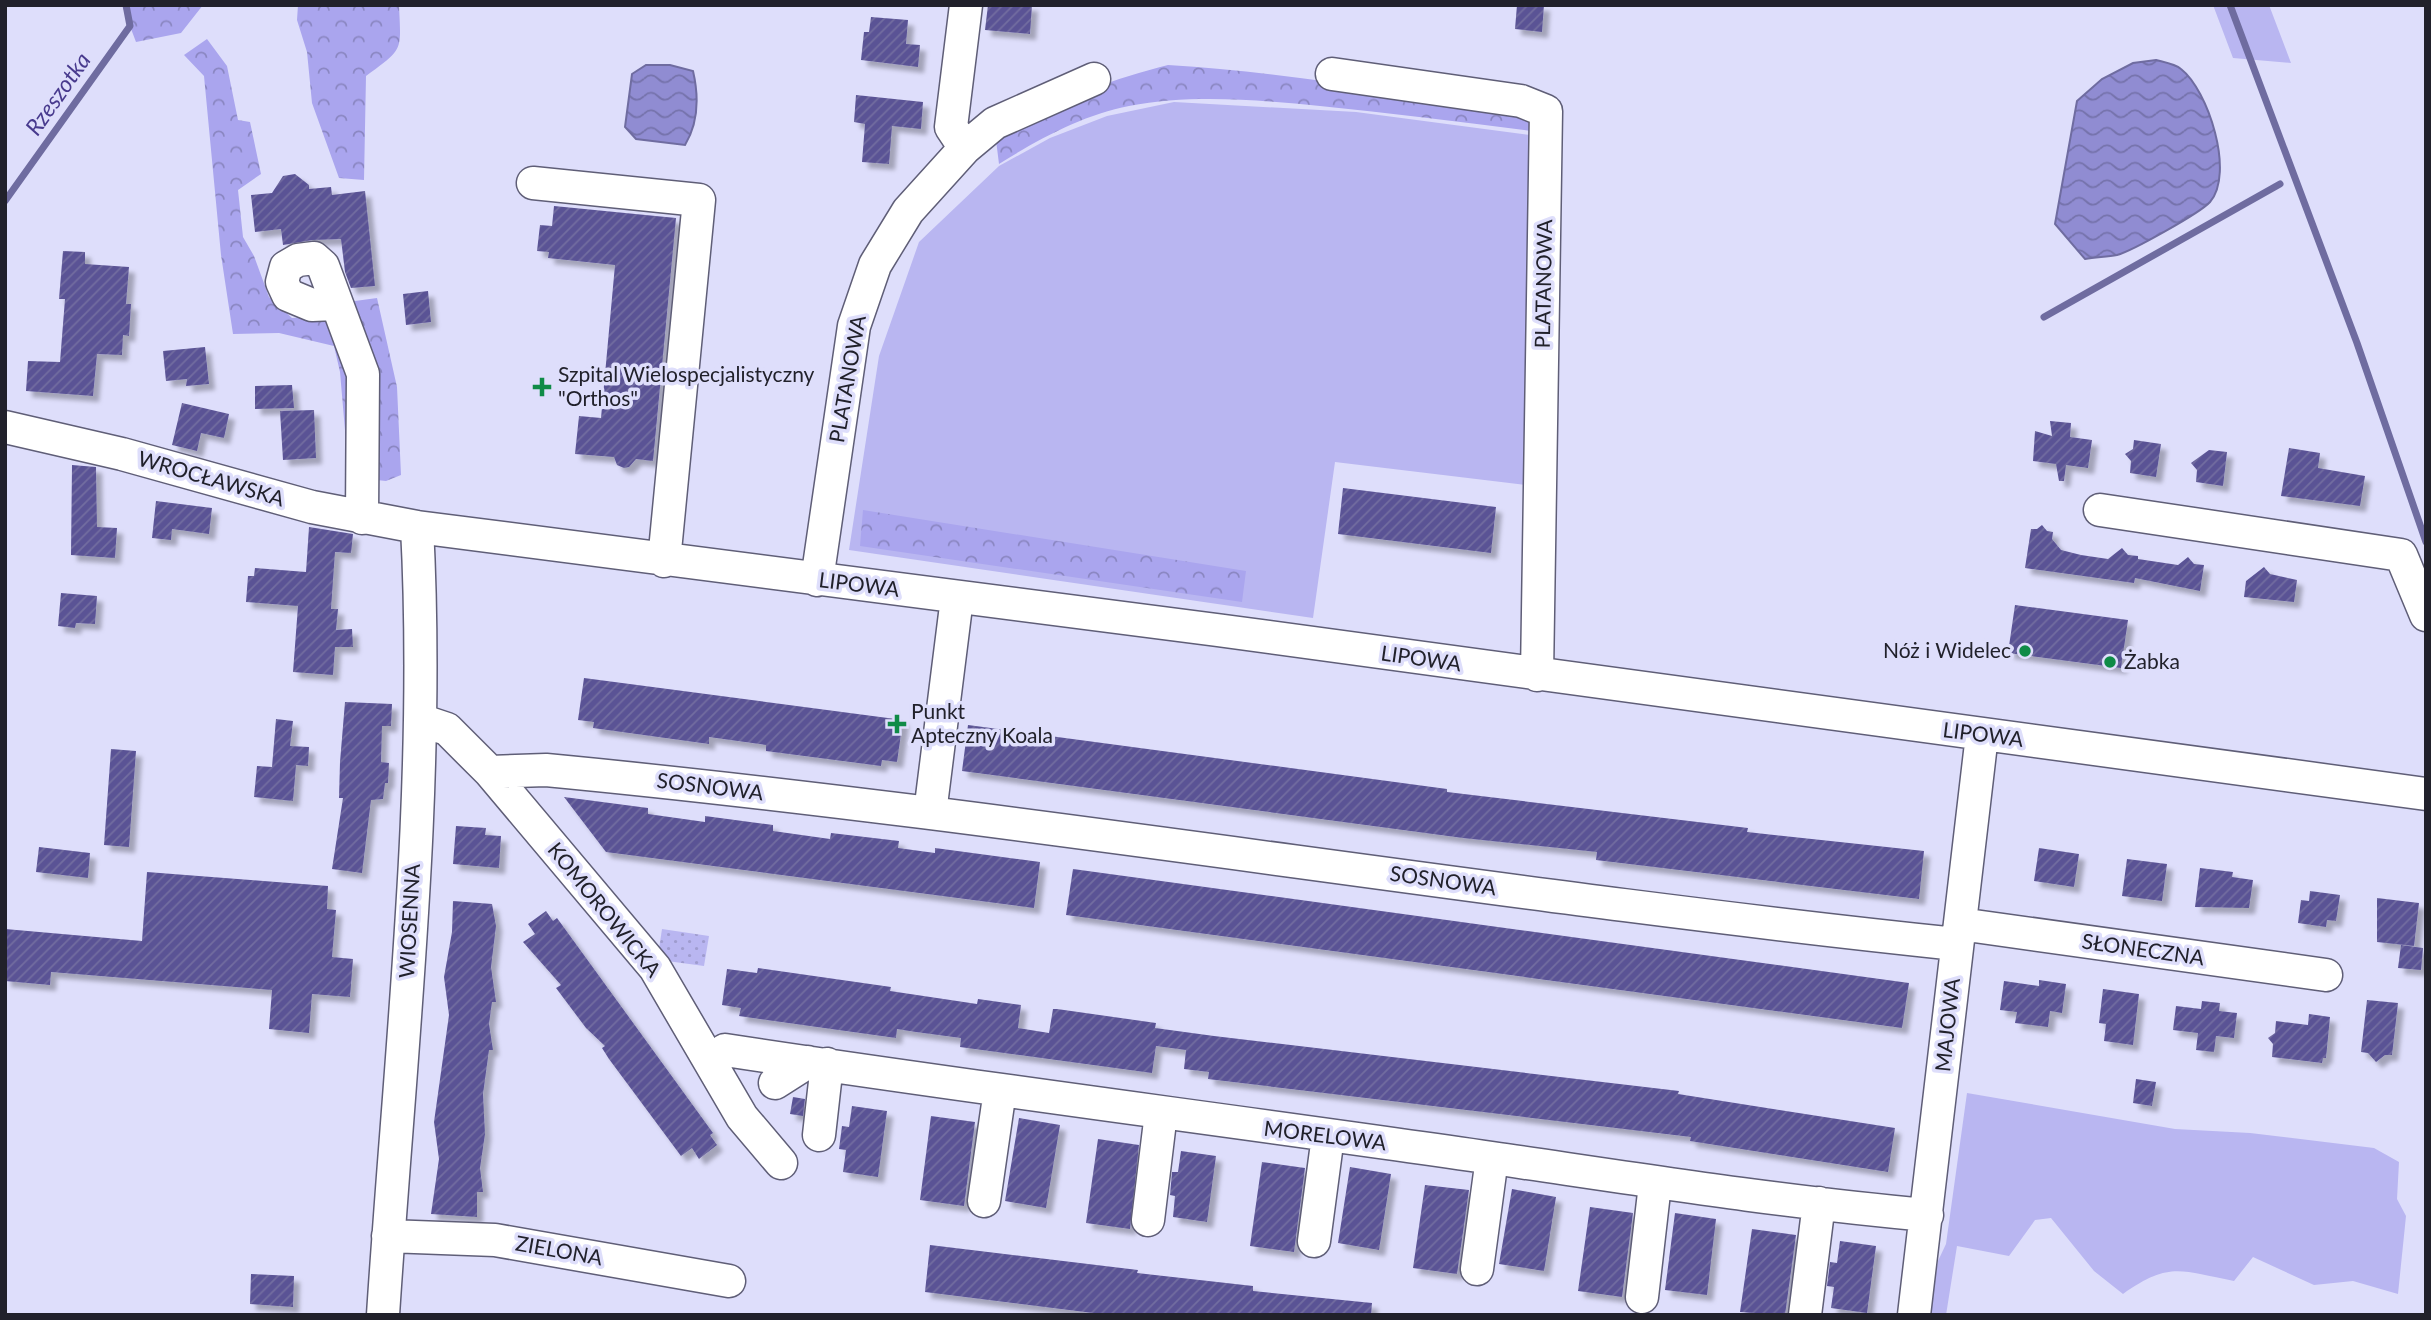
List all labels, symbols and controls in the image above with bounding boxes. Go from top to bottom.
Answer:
water label: Rzeszotka [19,47,96,140]
street label: PLATANOWA [1529,219,1556,349]
street label: PLATANOWA [823,312,870,444]
place label: Szpital Wielospecjalistyczny "Orthos" [558,361,815,410]
marker: Szpital Wielospecjalistyczny "Orthos" [532,377,552,397]
street label: WROCŁAWSKA [135,445,288,511]
street label: LIPOWA [817,566,902,601]
place label: Nóż i Widelec [1883,637,2011,662]
street label: LIPOWA [1379,640,1464,676]
marker: Nóż i Widelec [2017,643,2033,659]
place label: Żabka [2124,648,2180,673]
marker: Żabka [2102,654,2118,670]
place label: Punkt Apteczny Koala [911,698,1053,747]
marker: Punkt Apteczny Koala [889,716,905,732]
street label: LIPOWA [1941,716,2026,751]
street label: SOSNOWA [655,767,766,805]
street label: KOMOROWICKA [543,837,667,982]
street label: SOSNOWA [1388,860,1499,899]
street label: WIOSENNA [393,862,424,979]
street label: SŁONECZNA [2080,928,2207,970]
street label: MAJOWA [1929,976,1964,1073]
street label: MORELOWA [1262,1115,1389,1155]
street label: ZIELONA [514,1230,605,1270]

